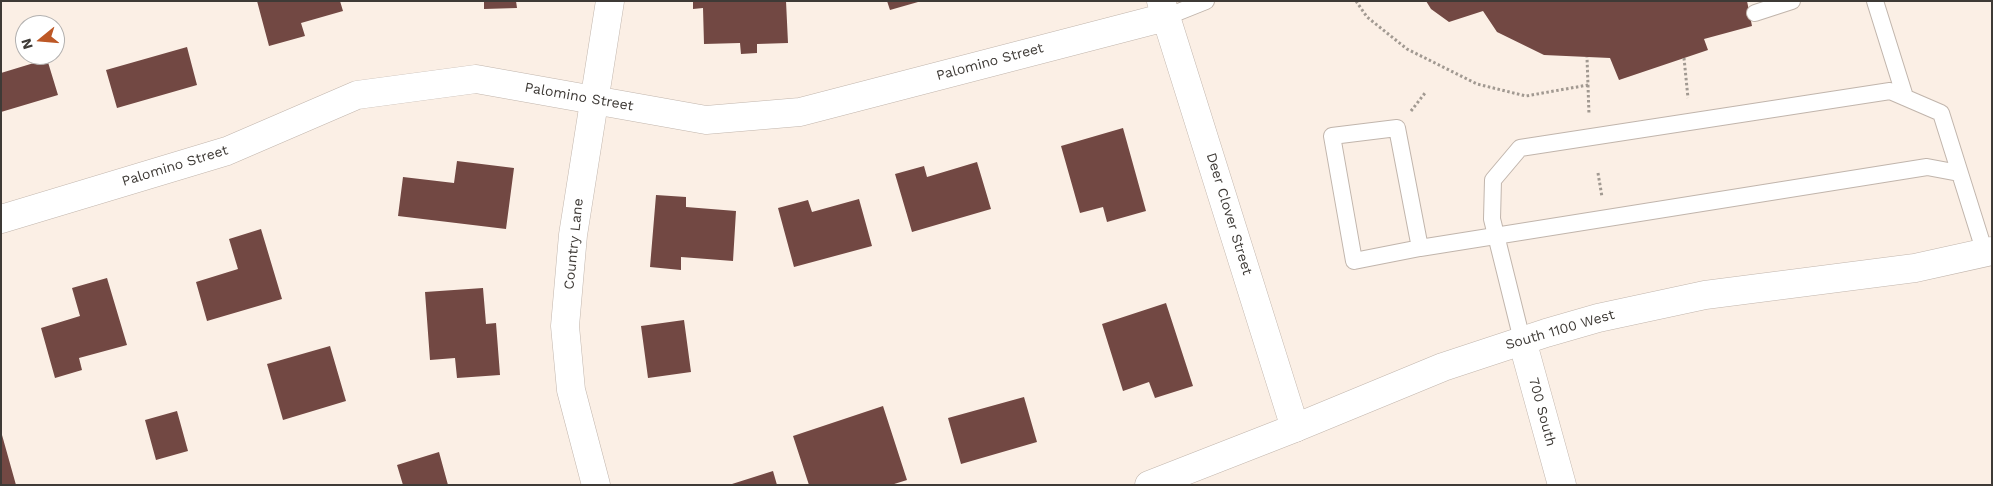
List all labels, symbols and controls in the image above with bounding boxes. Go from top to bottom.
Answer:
north arrow [15,15,65,65]
text: N [17,37,36,51]
street label: Palomino Street [935,40,1045,84]
street label: Palomino Street [523,79,635,115]
street label: Palomino Street [120,142,230,190]
street label: Deer Clover Street [1202,151,1256,277]
street label: Country Lane [561,197,587,291]
street label: South 1100 West [1504,306,1616,354]
street label: 700 South [1525,376,1559,448]

